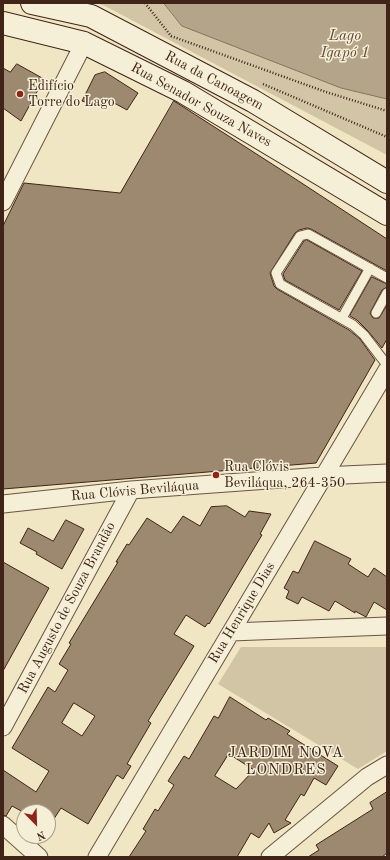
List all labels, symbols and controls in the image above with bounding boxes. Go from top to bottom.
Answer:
water label: Lago Igapó 1 [320,27,370,62]
street label: Rua da Canoagem [162,48,266,114]
street label: Rua Senador Souza Naves [128,59,274,151]
place label: Edifício Torre do Lago [28,78,115,110]
marker: Edifício Torre do Lago [15,89,25,99]
place label: Rua Clóvis Beviláqua, 264-350 [224,459,345,492]
marker: Rua Clóvis Beviláqua, 264-350 [211,470,221,480]
street label: Rua Clóvis Beviláqua [70,477,200,505]
street label: Rua Augusto de Souza Brandão [14,519,120,697]
street label: Rua Henrique Dias [205,559,279,667]
district label: JARDIM NOVA LONDRES [228,744,344,779]
north arrow [16,804,56,844]
text: N [34,828,47,841]

